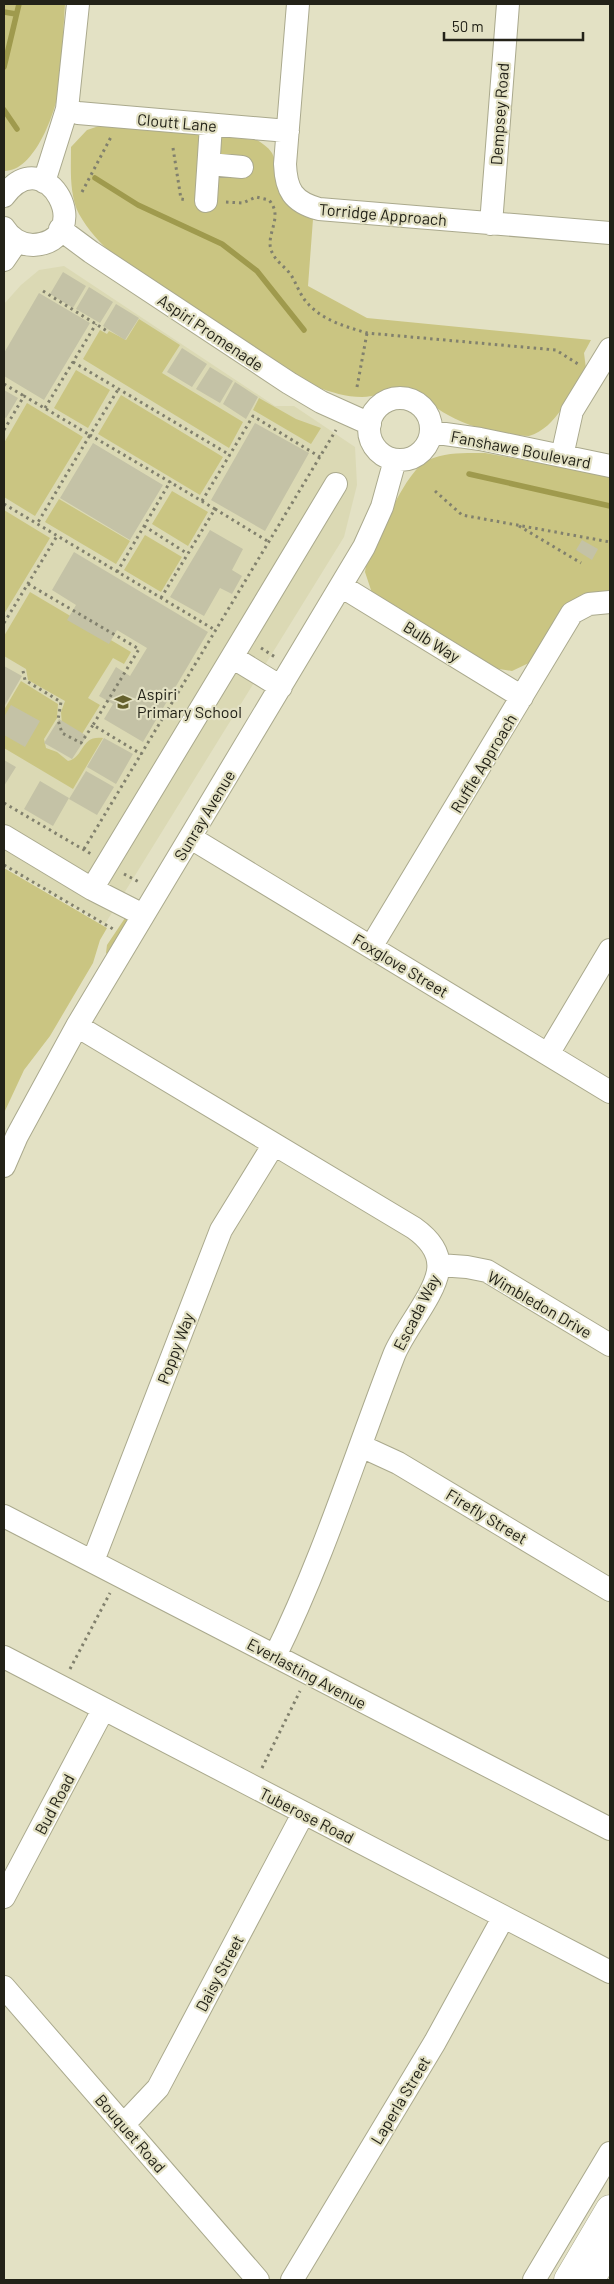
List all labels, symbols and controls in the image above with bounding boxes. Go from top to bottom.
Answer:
scale bar [444,10,583,42]
text: 50 m [452,17,484,35]
street label: Dempsey Road [486,62,512,166]
street label: Cloutt Lane [136,109,218,135]
street label: Torridge Approach [318,199,448,229]
street label: Aspiri Promenade [155,290,267,374]
street label: Fanshawe Boulevard [449,426,593,472]
street label: Bulb Way [400,616,464,666]
place label: Aspiri Primary School [137,684,242,721]
school or university icon: Aspiri Primary School [113,692,133,712]
street label: Ruffle Approach [446,710,520,816]
street label: Sunray Avenue [170,766,238,864]
street label: Foxglove Street [350,929,452,1001]
street label: Wimbledon Drive [484,1266,596,1342]
street label: Escada Way [389,1270,444,1353]
street label: Poppy Way [153,1309,197,1386]
street label: Firefly Street [443,1484,531,1548]
street label: Everlasting Avenue [244,1634,370,1712]
street label: Bud Road [30,1771,78,1837]
street label: Tuberose Road [257,1783,357,1847]
street label: Daisy Street [191,1932,247,2014]
street label: Laperla Street [366,2053,434,2147]
street label: Bouquet Road [92,2090,170,2176]

